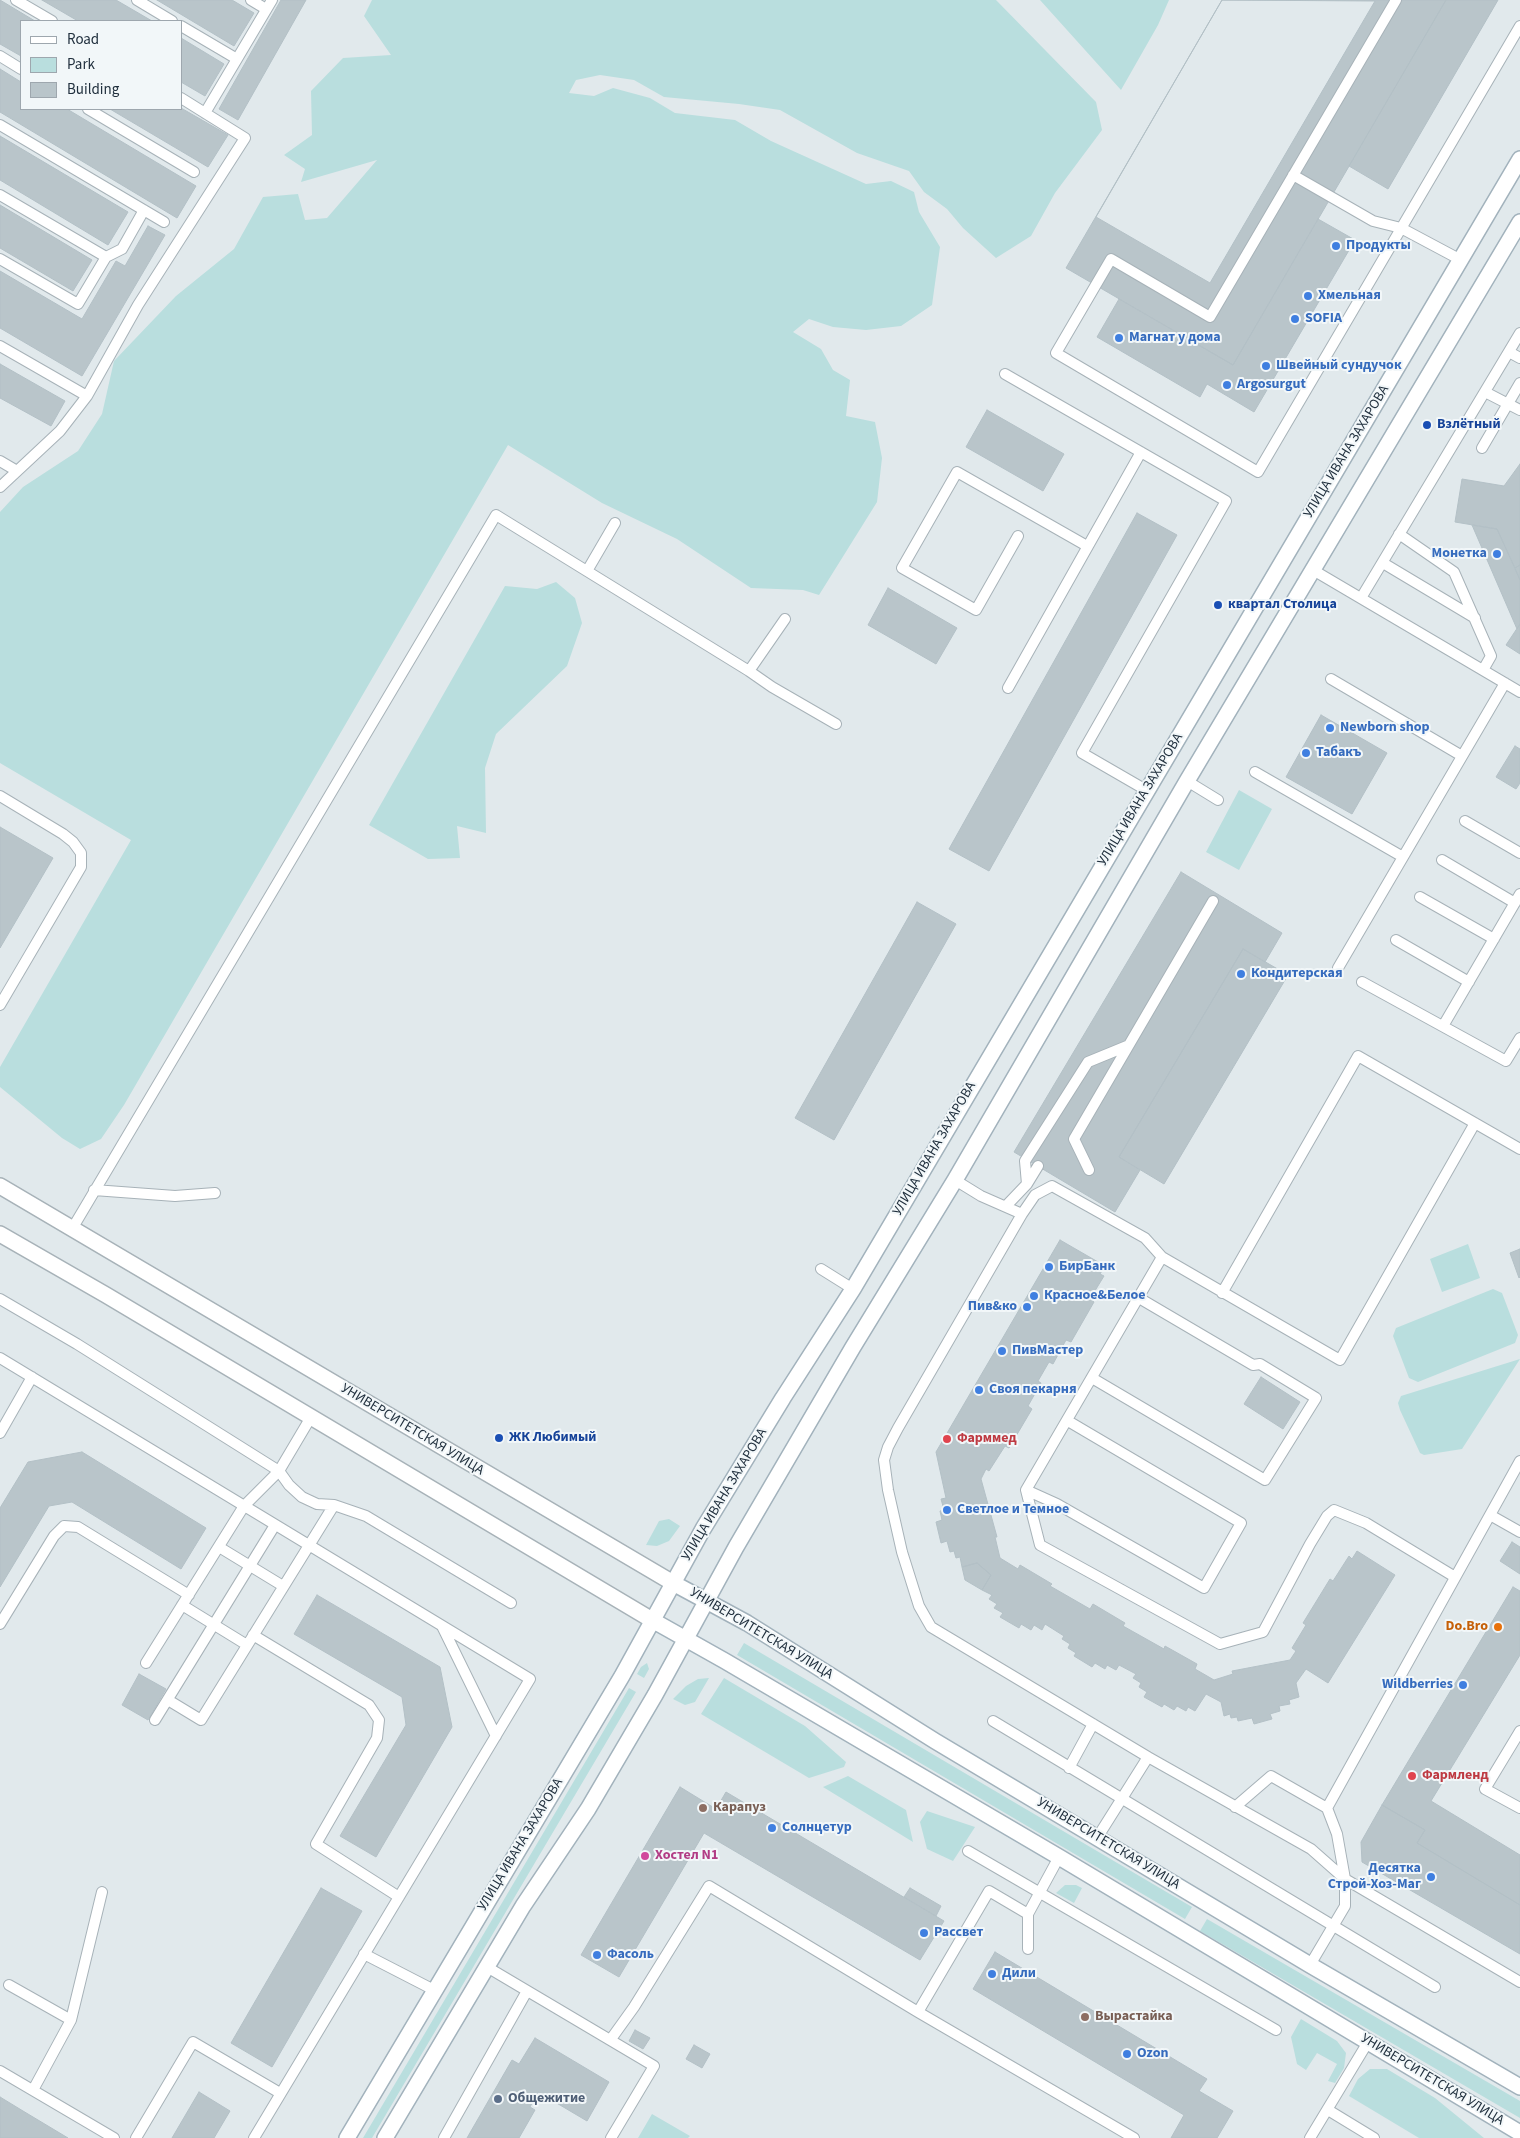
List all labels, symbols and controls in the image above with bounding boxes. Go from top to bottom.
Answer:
legend [20,20,182,110]
text: Road [67,29,99,50]
text: Park [67,54,95,75]
text: Building [67,79,119,100]
place label: Продукты [1346,238,1411,254]
marker: Продукты [1330,240,1342,252]
place label: Хмельная [1318,288,1381,304]
marker: Хмельная [1302,290,1314,302]
place label: SOFIA [1305,311,1342,327]
marker: SOFIA [1289,313,1301,325]
place label: Магнат у дома [1129,330,1221,346]
marker: Магнат у дома [1113,332,1125,344]
place label: Швейный сундучок [1276,358,1402,374]
marker: Швейный сундучок [1260,360,1272,372]
place label: Argosurgut [1237,377,1306,393]
marker: Argosurgut [1221,379,1233,391]
street label: УЛИЦА ИВАНА ЗАХАРОВА [1301,383,1393,521]
place label: Взлётный [1437,417,1501,433]
marker: Взлётный [1421,419,1433,431]
place label: Монетка [1432,546,1487,562]
marker: Монетка [1491,548,1503,560]
place label: квартал Столица [1228,597,1337,613]
marker: квартал Столица [1212,599,1224,611]
place label: Newborn shop [1340,720,1430,736]
marker: Newborn shop [1324,722,1336,734]
street label: УЛИЦА ИВАНА ЗАХАРОВА [1095,731,1187,869]
place label: Табакъ [1316,745,1361,761]
marker: Табакъ [1300,747,1312,759]
place label: Кондитерская [1251,966,1343,982]
marker: Кондитерская [1235,968,1247,980]
street label: УЛИЦА ИВАНА ЗАХАРОВА [890,1079,980,1219]
place label: БирБанк [1059,1259,1115,1275]
marker: БирБанк [1043,1261,1055,1273]
place label: Красное&Белое [1044,1288,1146,1304]
marker: Красное&Белое [1028,1290,1040,1302]
place label: Пив&ко [968,1299,1017,1315]
marker: Пив&ко [1021,1301,1033,1313]
place label: ПивМастер [1012,1343,1083,1359]
marker: ПивМастер [996,1345,1008,1357]
street label: УНИВЕРСИТЕТСКАЯ УЛИЦА [337,1381,487,1479]
place label: Своя пекарня [989,1382,1077,1398]
marker: Своя пекарня [973,1384,985,1396]
street label: УЛИЦА ИВАНА ЗАХАРОВА [679,1426,771,1564]
place label: ЖК Любимый [509,1430,596,1446]
place label: Фарммед [957,1431,1017,1447]
marker: ЖК Любимый [493,1432,505,1444]
marker: Фарммед [941,1433,953,1445]
place label: Светлое и Темное [957,1502,1069,1518]
marker: Светлое и Темное [941,1504,953,1516]
street label: УНИВЕРСИТЕТСКАЯ УЛИЦА [686,1585,836,1683]
place label: Do.Bro [1446,1619,1488,1635]
marker: Do.Bro [1492,1621,1504,1633]
place label: Wildberries [1382,1677,1453,1693]
marker: Wildberries [1457,1679,1469,1691]
place label: Фармленд [1422,1768,1489,1784]
marker: Фармленд [1406,1770,1418,1782]
street label: УЛИЦА ИВАНА ЗАХАРОВА [475,1776,567,1914]
street label: УНИВЕРСИТЕТСКАЯ УЛИЦА [1033,1795,1183,1893]
place label: Карапуз [713,1800,766,1816]
marker: Карапуз [697,1802,709,1814]
place label: Солнцетур [782,1820,852,1836]
marker: Солнцетур [766,1822,778,1834]
place label: Хостел N1 [655,1848,718,1864]
marker: Хостел N1 [639,1850,651,1862]
place label: Десятка Строй-Хоз-Маг [1328,1861,1421,1894]
marker: Десятка Строй-Хоз-Маг [1425,1871,1437,1883]
place label: Рассвет [934,1925,983,1941]
marker: Рассвет [918,1927,930,1939]
place label: Фасоль [607,1947,654,1963]
marker: Фасоль [591,1949,603,1961]
place label: Дили [1002,1966,1036,1982]
marker: Дили [986,1968,998,1980]
place label: Вырастайка [1095,2009,1173,2025]
marker: Вырастайка [1079,2011,1091,2023]
street label: УНИВЕРСИТЕТСКАЯ УЛИЦА [1357,2031,1507,2129]
place label: Ozon [1137,2046,1168,2062]
marker: Ozon [1121,2048,1133,2060]
place label: Общежитие [508,2091,585,2107]
marker: Общежитие [492,2093,504,2105]

